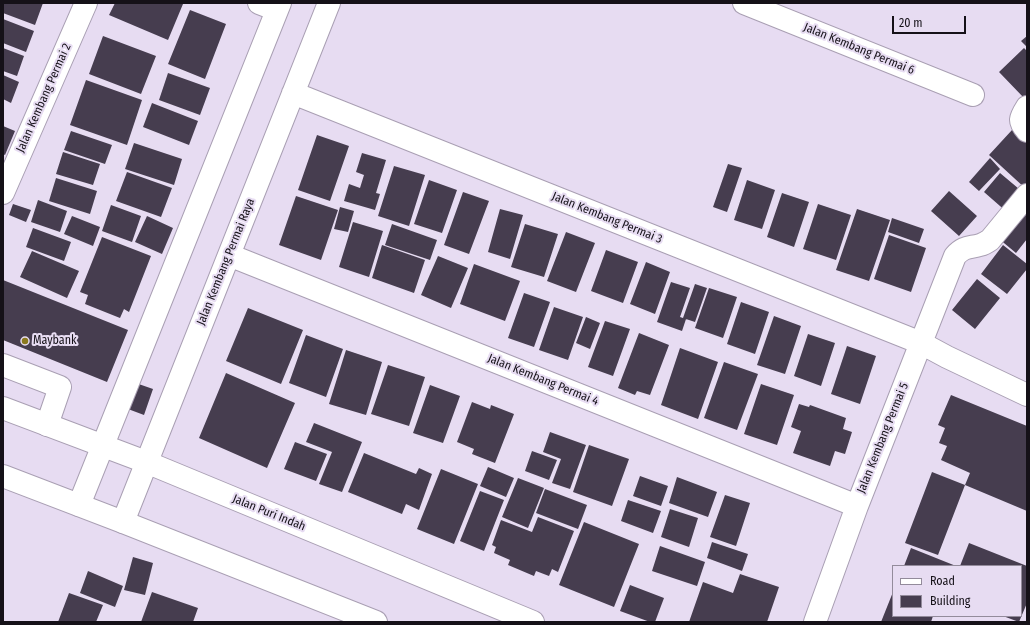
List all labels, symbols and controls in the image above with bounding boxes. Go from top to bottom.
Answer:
scale bar [894,8,968,34]
text: 20 m [899,16,923,30]
street label: Jalan Kembang Permai 6 [801,20,917,78]
street label: Jalan Kembang Permai 2 [13,41,75,155]
street label: Jalan Kembang Permai 3 [550,189,664,247]
street label: Jalan Kembang Permai Raya [194,196,258,328]
place label: Maybank [33,334,77,348]
marker: Maybank [20,336,30,346]
street label: Jalan Kembang Permai 4 [485,351,601,409]
street label: Jalan Kembang Permai 5 [854,381,912,495]
street label: Jalan Puri Indah [230,492,308,534]
legend [892,565,1022,617]
text: Road [930,574,955,588]
text: Building [930,594,970,608]

